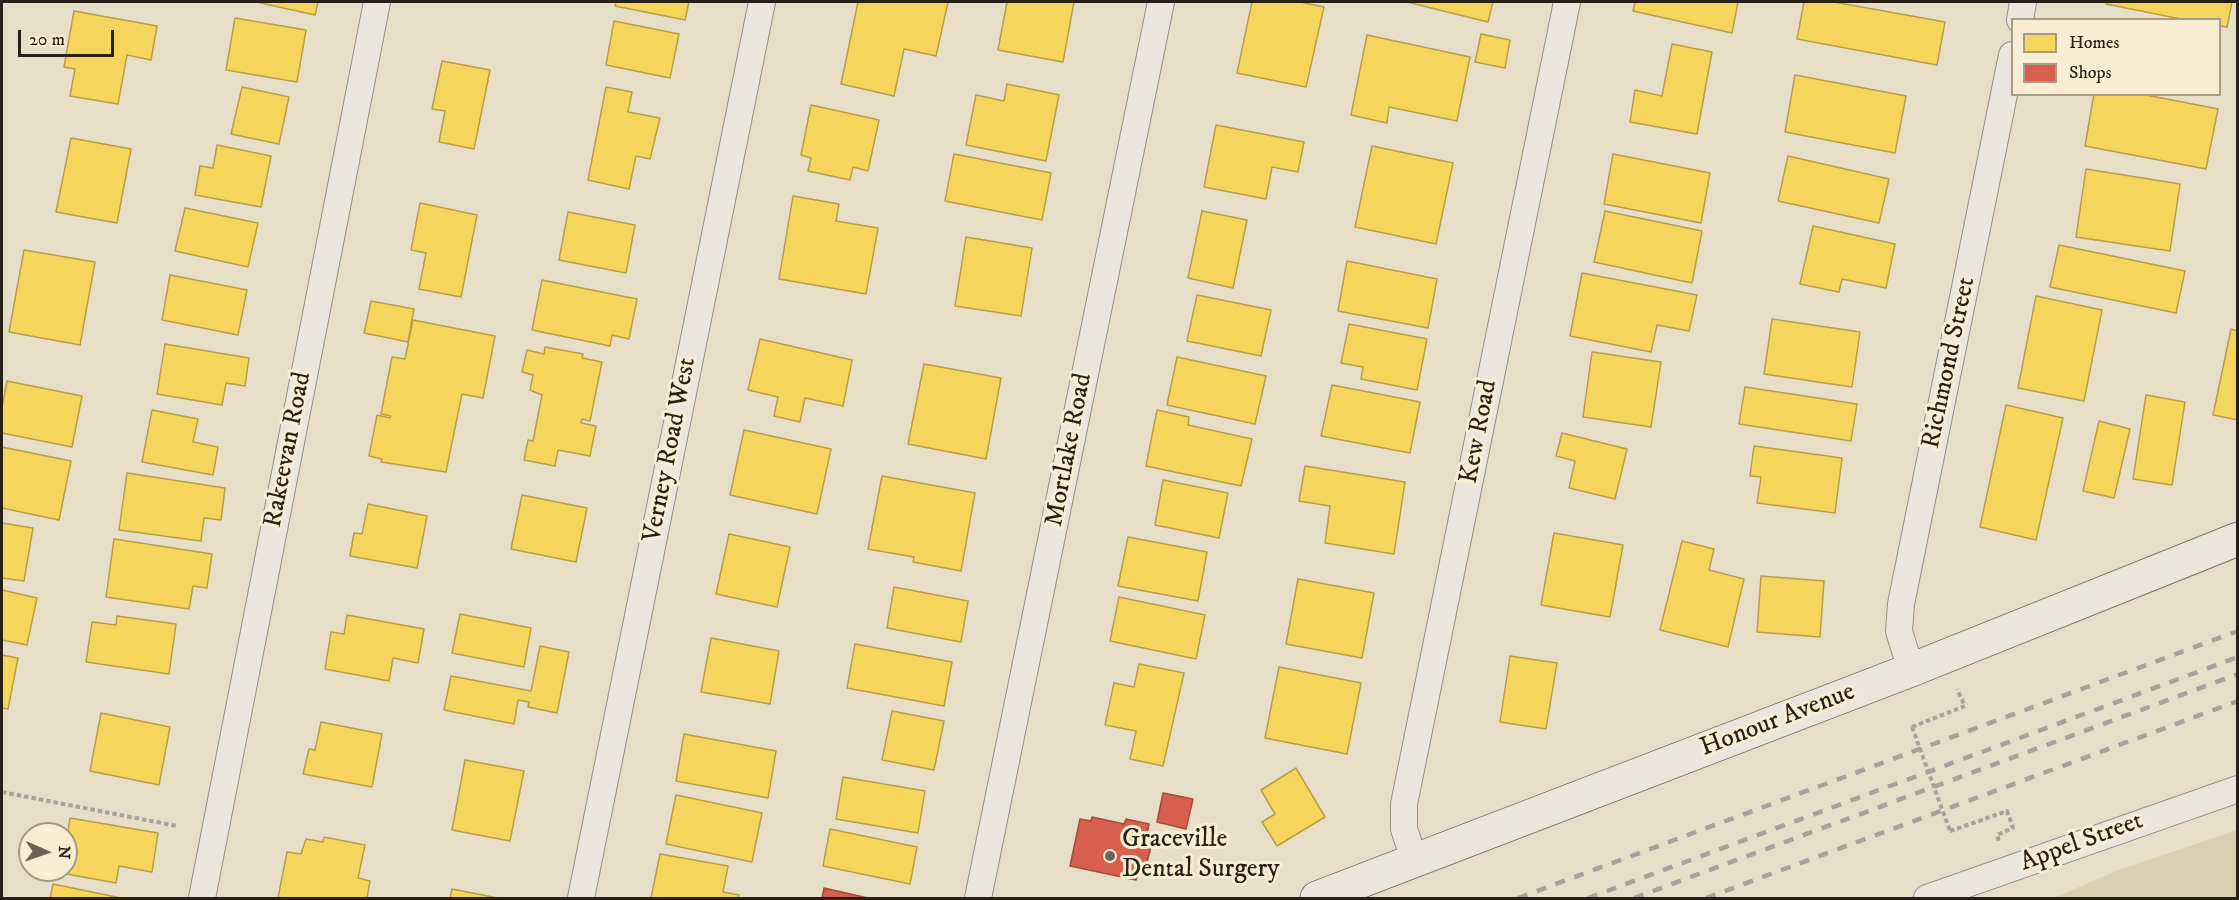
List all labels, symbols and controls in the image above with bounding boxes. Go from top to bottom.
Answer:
scale bar [21,18,117,56]
legend [2011,18,2221,96]
text: 20 m [29,29,65,51]
text: Homes [2069,32,2120,54]
text: Shops [2069,62,2112,84]
street label: Richmond Street [1917,274,1983,452]
street label: Verney Road West [638,355,704,545]
street label: Rakeevan Road [259,369,319,531]
street label: Mortlake Road [1040,371,1100,529]
street label: Kew Road [1455,378,1505,486]
street label: Honour Avenue [1696,677,1860,765]
street label: Appel Street [2016,806,2148,880]
north arrow [18,822,78,882]
place label: Graceville Dental Surgery [1122,825,1280,886]
text: N [54,846,74,859]
marker: Graceville Dental Surgery [1103,849,1117,863]

